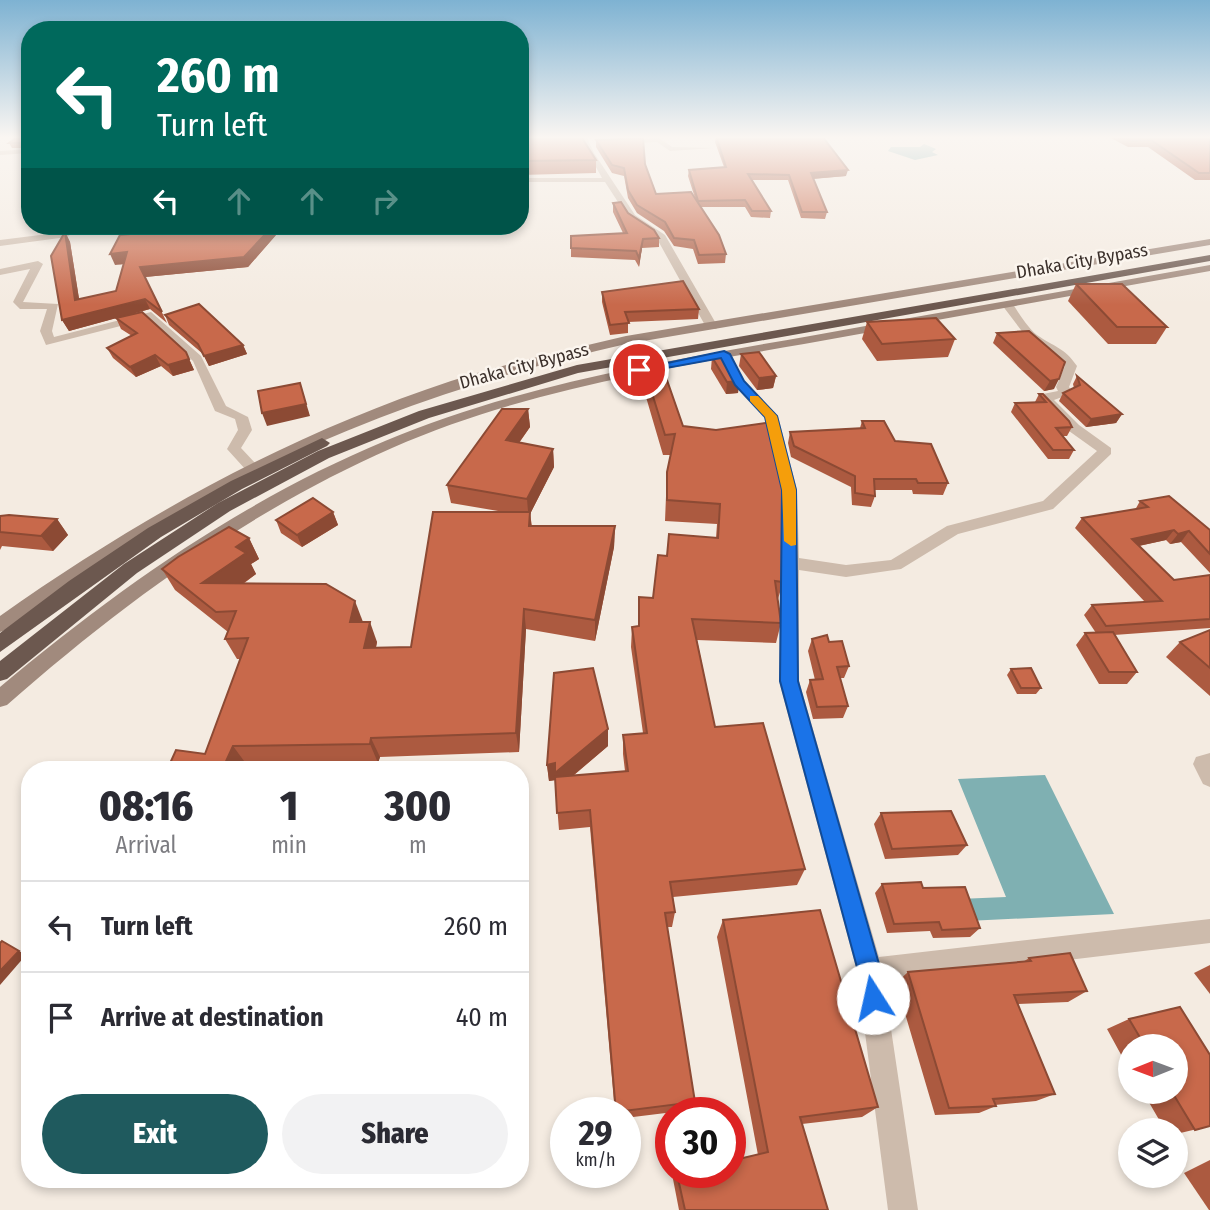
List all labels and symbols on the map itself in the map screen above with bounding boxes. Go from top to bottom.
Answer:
street label: Dhaka City Bypass [1015,239,1150,283]
street label: Dhaka City Bypass [457,338,591,394]
pin [609,340,669,400]
position arrow [836,961,910,1035]
north arrow [1118,1034,1188,1104]
speed limit sign: 30 [655,1097,746,1188]

